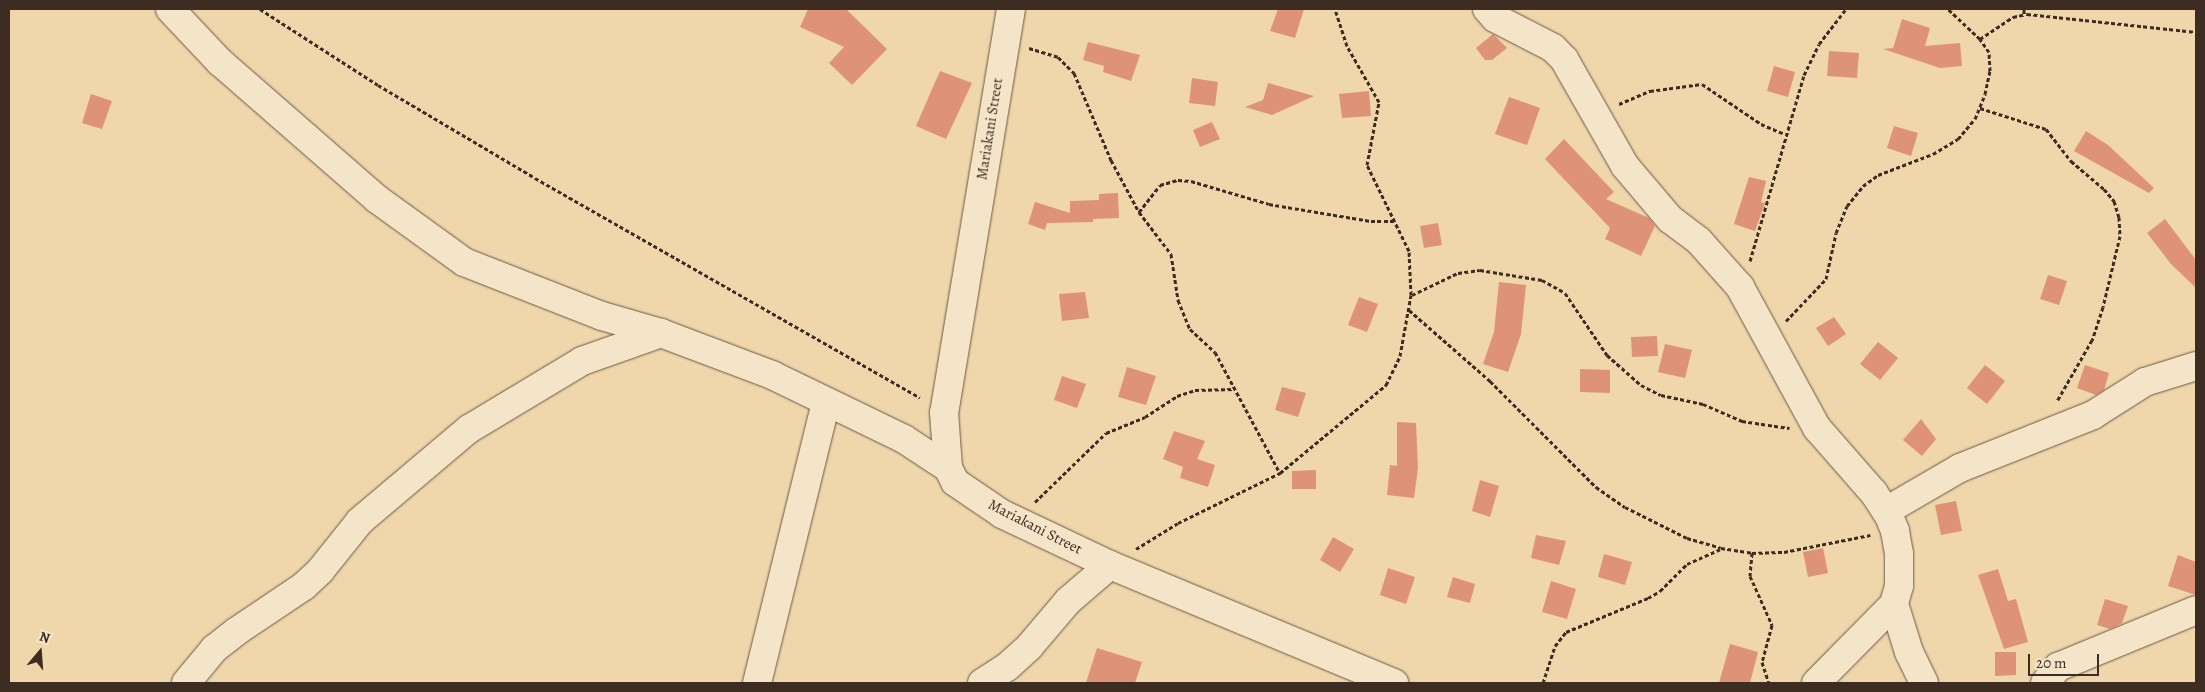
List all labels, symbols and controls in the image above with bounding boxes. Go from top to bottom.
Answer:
street label: Mariakani Street [973,77,1007,181]
street label: Mariakani Street [985,496,1085,558]
north arrow [15,627,65,677]
text: N [37,627,53,648]
scale bar [2030,644,2101,676]
text: 20 m [2036,653,2067,673]

